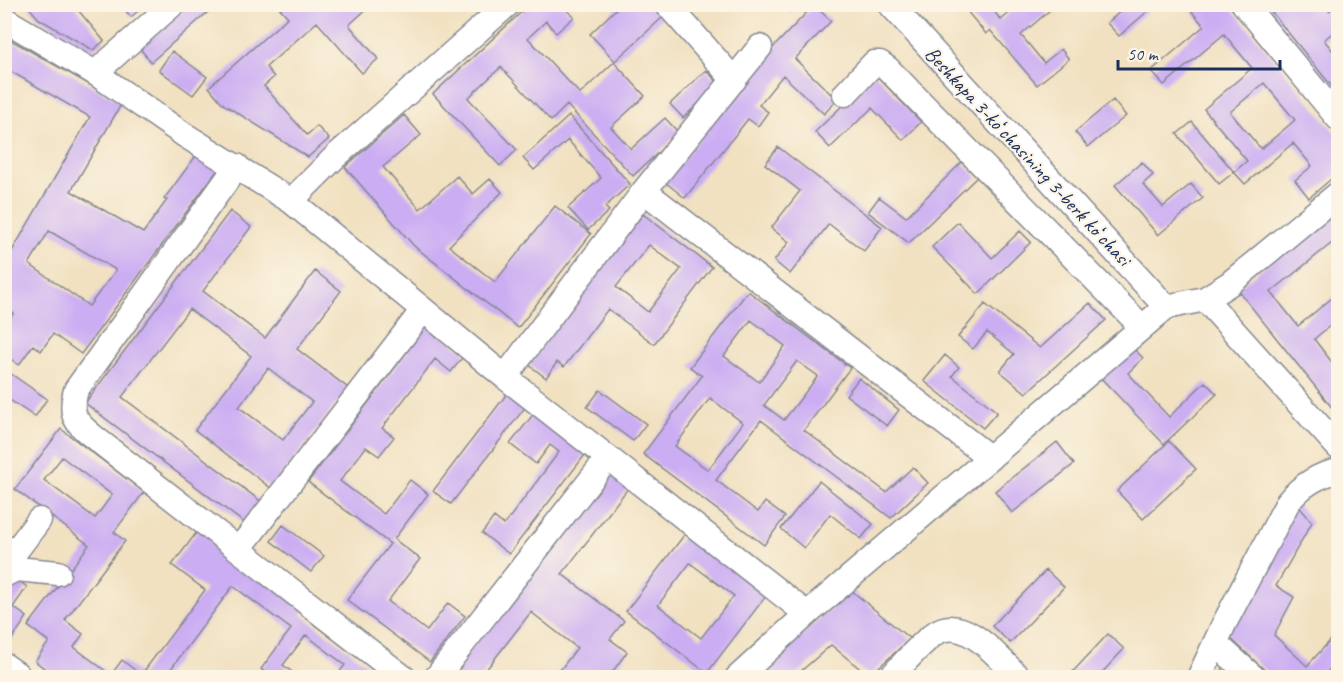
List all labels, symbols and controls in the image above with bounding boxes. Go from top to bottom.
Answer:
scale bar [1118,33,1280,71]
street label: Beshkapa 3-koʻchasining 3-berk koʻchasi [919,41,1139,273]
text: 50 m [1127,43,1160,65]

